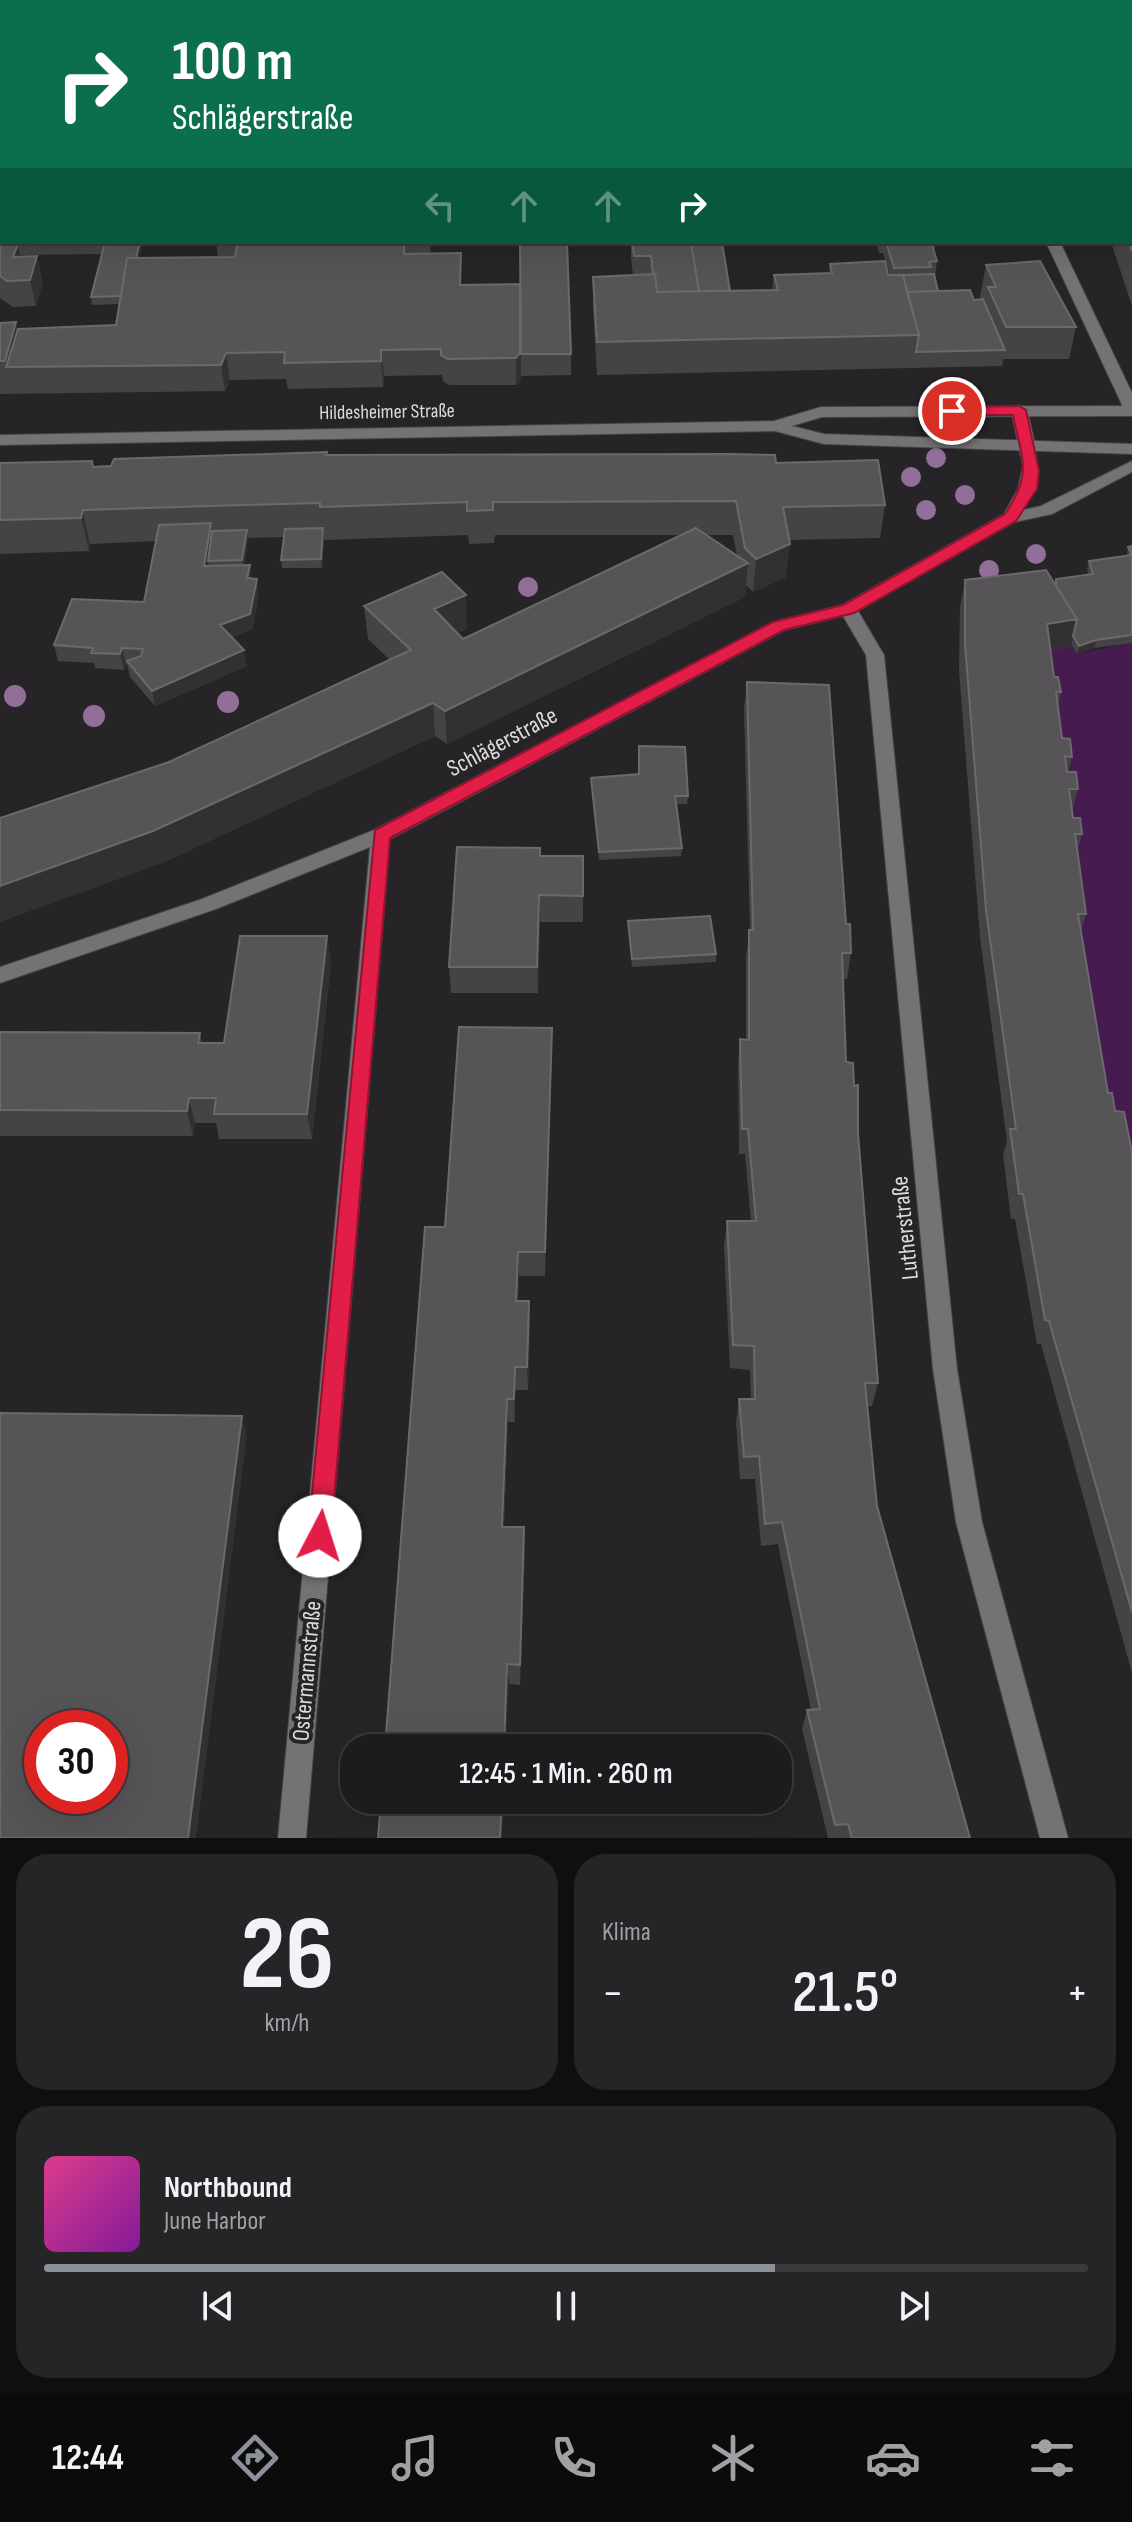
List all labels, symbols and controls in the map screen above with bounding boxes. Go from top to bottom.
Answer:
text: 100 m [172,29,293,96]
icon: right [40,32,144,136]
text: Schlägerstraße [172,97,353,140]
icon: left [418,184,462,228]
icon: ahead [502,184,546,228]
icon: ahead [586,184,630,228]
icon: right [670,184,714,228]
pin [918,377,986,445]
icon: arrive [930,389,974,433]
street label: Hildesheimer Straße [319,399,455,425]
street label: Schlägerstraße [442,701,562,783]
street label: Lutherstraße [885,1175,925,1281]
position arrow [278,1494,362,1578]
street label: Ostermannstraße [286,1600,328,1742]
speed limit sign: 30 [24,1710,128,1814]
text: 12:45 · 1 Min. · 260 m [459,1756,673,1792]
text: 26 [240,1893,334,2018]
text: Klima [602,1917,651,1948]
text: 21.5° [792,1957,898,2029]
text: − [602,1967,624,2020]
text: + [1066,1967,1088,2020]
text: km/h [265,2008,309,2039]
text: Northbound [164,2170,292,2206]
text: June Harbor [164,2206,266,2237]
icon: previous [196,2284,240,2328]
icon: pause [544,2284,588,2328]
icon: next [892,2284,936,2328]
icon: directions [227,2430,283,2486]
icon: music [387,2430,443,2486]
icon: phone [546,2430,602,2486]
icon: climate [705,2430,761,2486]
icon: car [865,2430,921,2486]
icon: filters [1024,2430,1080,2486]
text: 12:44 [52,2437,124,2480]

